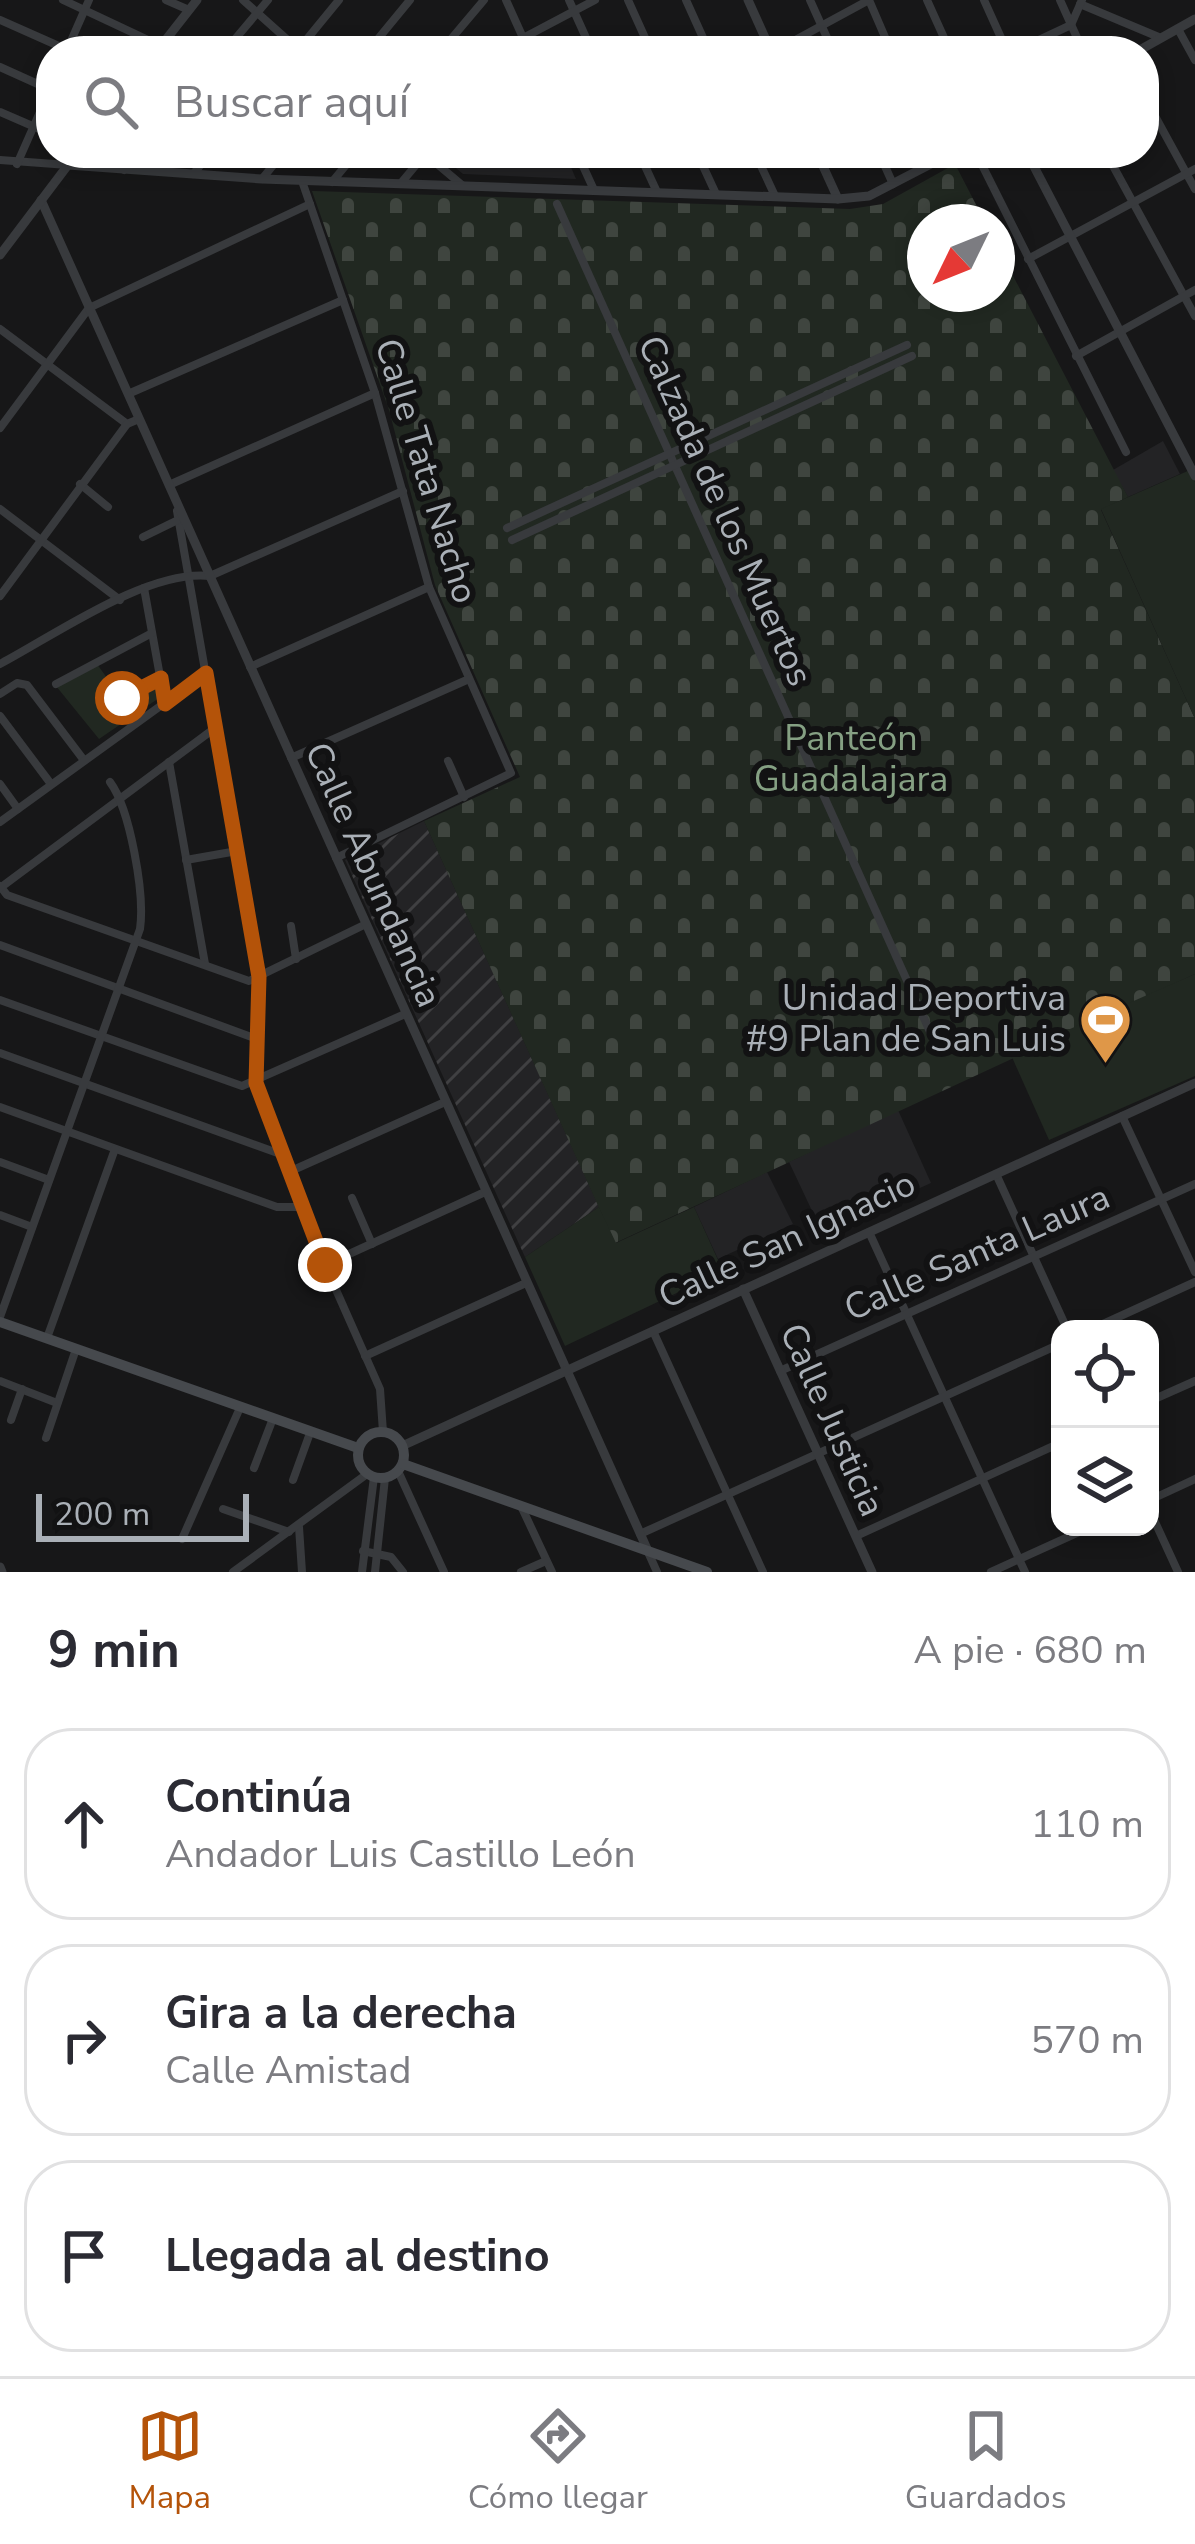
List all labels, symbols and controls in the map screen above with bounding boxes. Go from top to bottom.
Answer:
search box [36,36,1159,168]
icon: search [78,69,144,135]
text: Buscar aquí [174,72,409,133]
north arrow [907,204,1015,312]
street label: Calzada de los Muertos [626,328,824,694]
street label: Calle Tata Nacho [363,333,489,609]
route start [95,671,149,725]
park label: Panteón Guadalajara [754,714,948,804]
street label: Calle Abundancia [293,735,453,1015]
place label: Unidad Deportiva #9 Plan de San Luis [746,974,1066,1064]
sports icon: Unidad Deportiva #9 Plan de San Luis [1077,991,1133,1065]
street label: Calle San Ignacio [651,1159,923,1321]
street label: Calle Santa Laura [837,1173,1117,1333]
route end [298,1238,352,1292]
street label: Calle Justicia [768,1316,896,1524]
map controls [1051,1320,1159,1536]
button: locate [1051,1320,1159,1428]
button: layers [1051,1428,1159,1536]
scale bar [36,1488,249,1541]
text: 200 m [54,1492,150,1537]
text: 9 min [48,1615,180,1685]
text: A pie · 680 m [913,1624,1147,1677]
text: Continúa [165,1767,352,1828]
icon: ahead [51,1791,117,1857]
text: 110 m [1030,1798,1144,1851]
text: Andador Luis Castillo León [165,1828,636,1881]
text: Gira a la derecha [165,1983,517,2044]
icon: right [51,2007,117,2073]
text: 570 m [1030,2014,1144,2067]
text: Calle Amistad [165,2044,411,2097]
icon: arrive [51,2223,117,2289]
text: Llegada al destino [165,2226,550,2287]
tab: Mapa [128,2403,211,2520]
tab: Cómo llegar [468,2403,648,2520]
tab: Guardados [905,2403,1067,2520]

